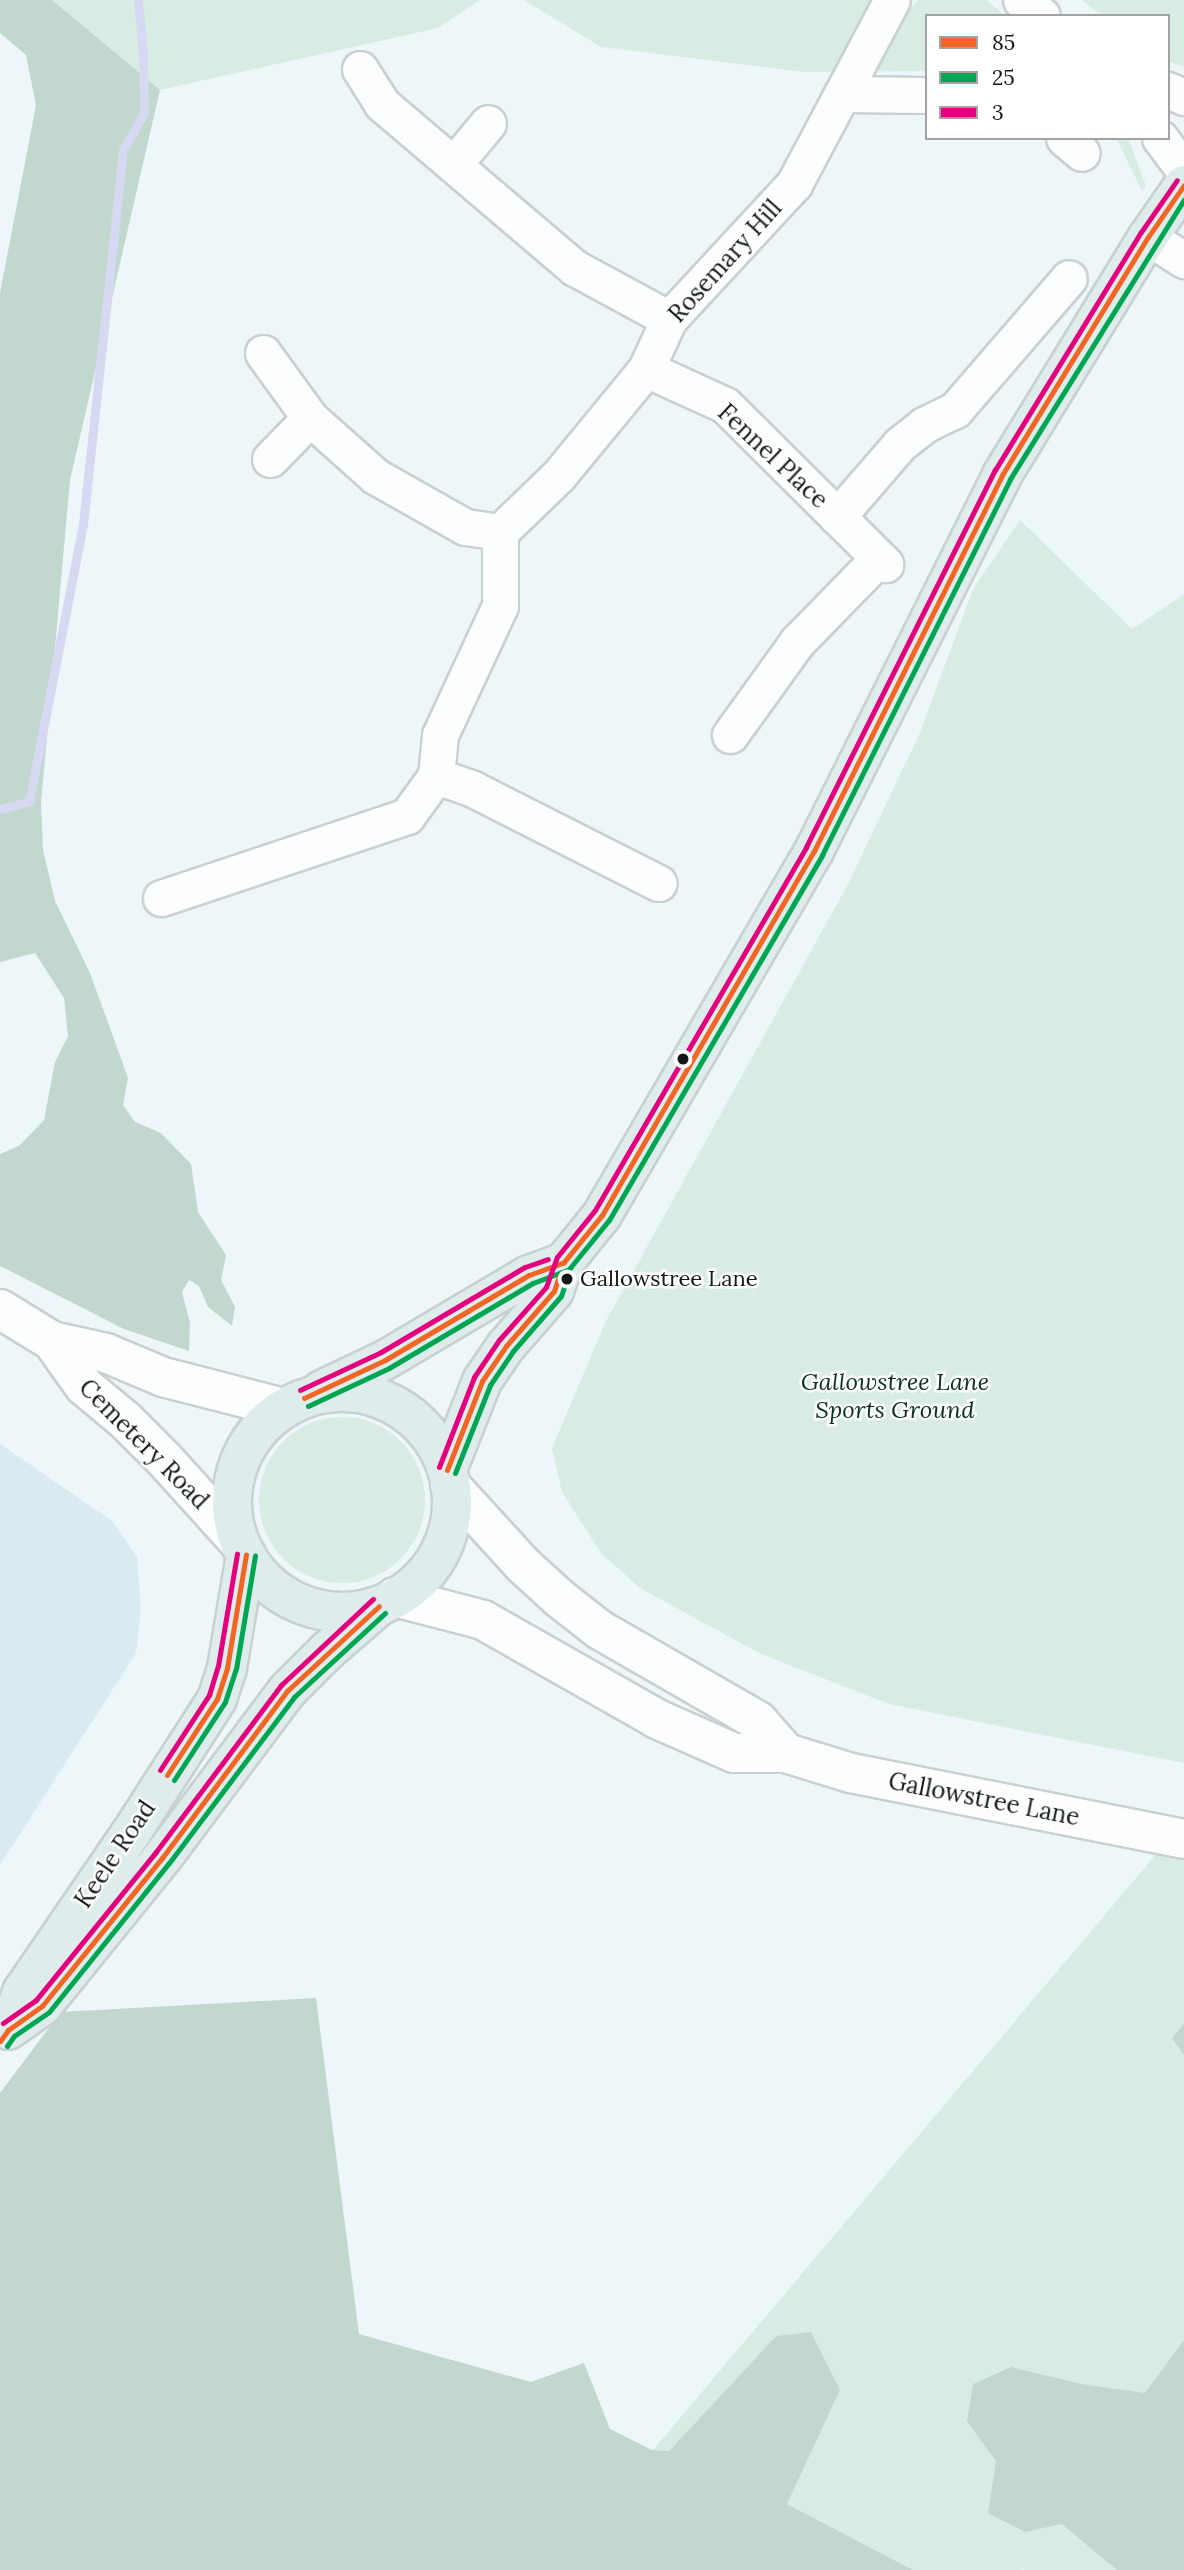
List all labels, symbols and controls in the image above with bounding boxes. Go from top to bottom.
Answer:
legend [925,14,1170,140]
text: 85 [992,29,1015,56]
text: 25 [992,64,1015,91]
text: 3 [992,99,1004,126]
street label: Rosemary Hill [662,194,788,328]
street label: Fennel Place [712,398,834,514]
unlabelled marker [676,1052,690,1066]
place label: Gallowstree Lane [580,1266,758,1292]
marker: Gallowstree Lane [560,1272,574,1286]
park label: Gallowstree Lane Sports Ground [801,1368,989,1424]
street label: Cemetery Road [73,1373,215,1515]
street label: Gallowstree Lane [886,1766,1082,1832]
street label: Keele Road [69,1795,161,1913]

